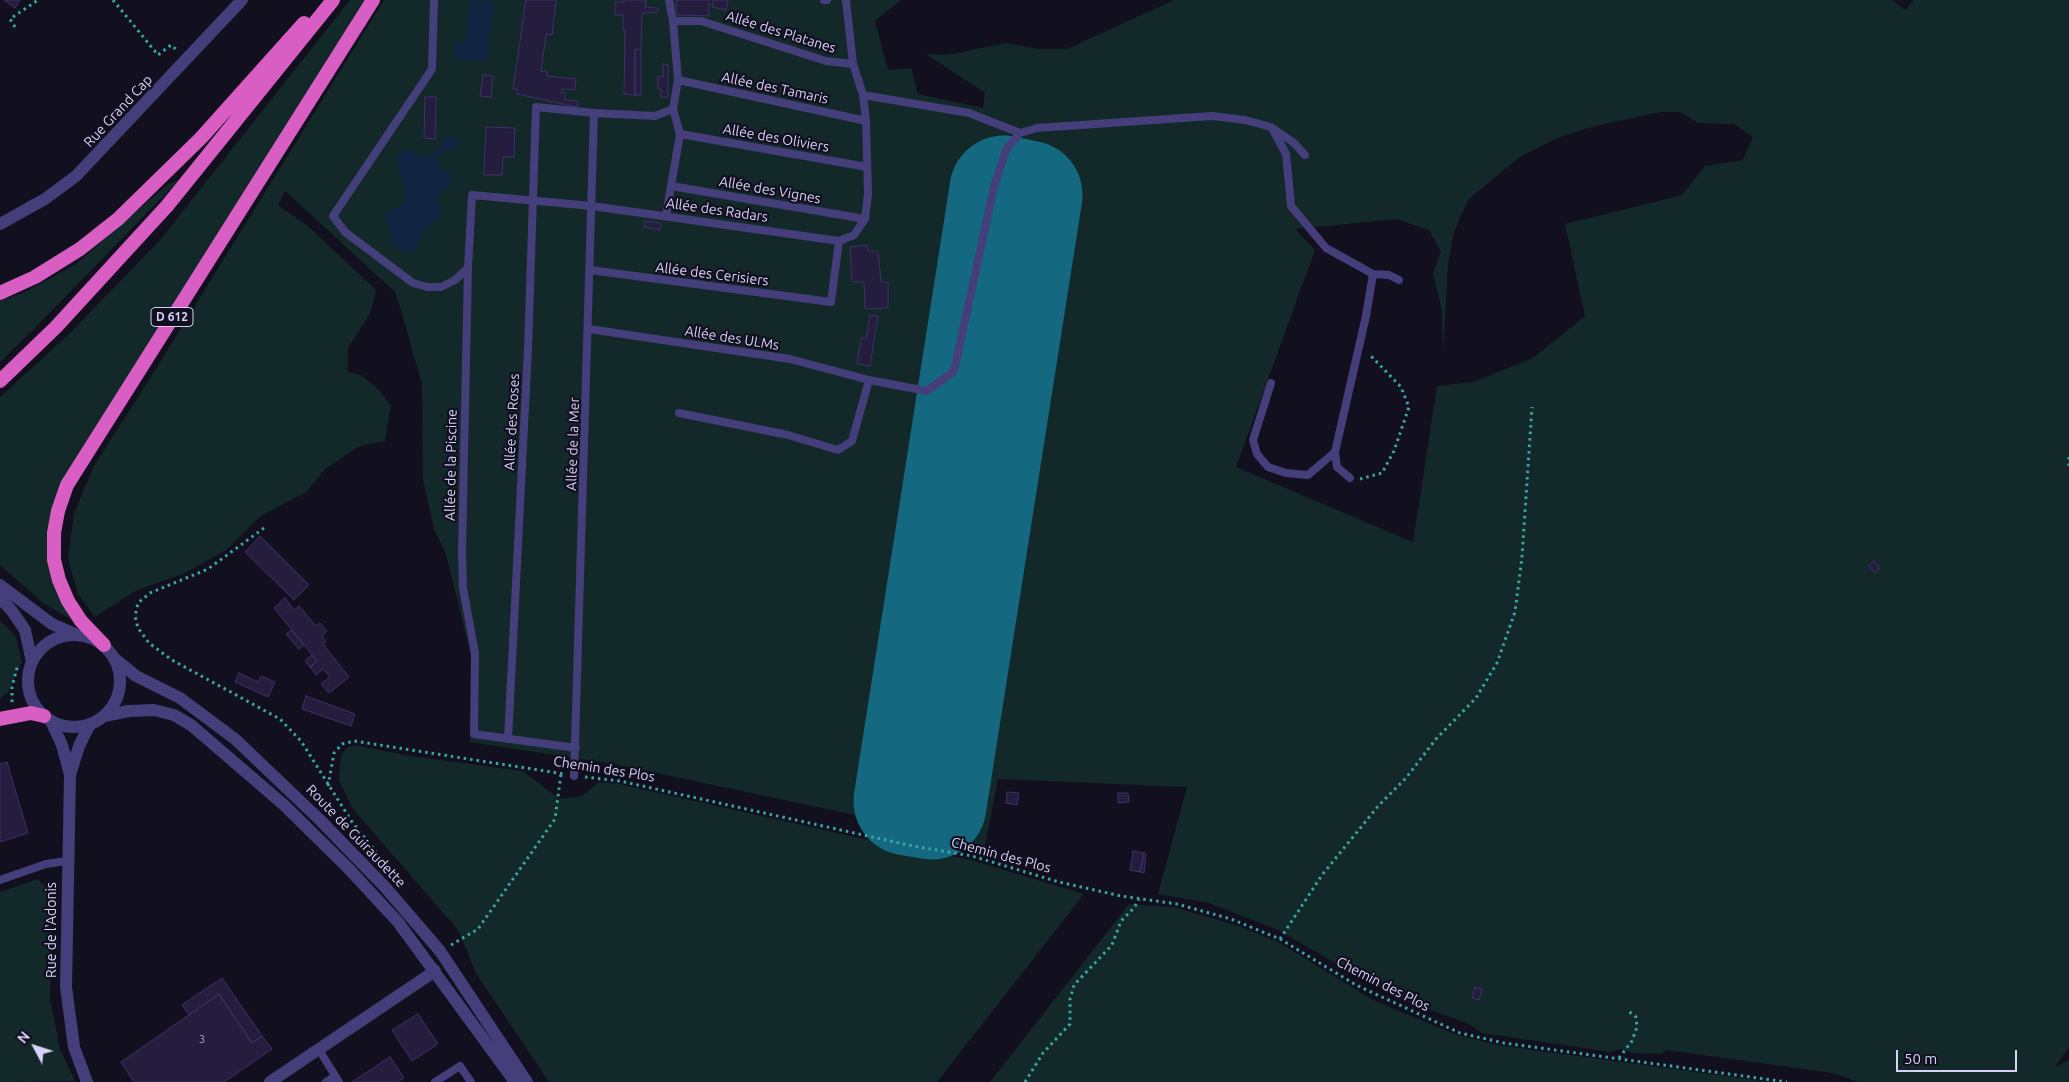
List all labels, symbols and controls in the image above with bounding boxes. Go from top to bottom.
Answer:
street label: Allée des Platanes [724,7,838,57]
street label: Allée des Tamaris [720,68,830,108]
street label: Rue Grand Cap [80,71,156,151]
street label: Allée des Oliviers [722,120,830,156]
street label: Allée des Vignes [718,173,822,207]
street label: Allée des Radars [665,195,769,225]
street label: Allée des Cerisiers [654,259,770,289]
road number: D 612 [151,308,193,326]
street label: Allée des ULMs [684,322,780,354]
street label: Allée des Roses [501,373,523,471]
street label: Allée de la Mer [563,397,583,491]
street label: Allée de la Piscine [442,409,460,521]
street label: Chemin des Plos [552,753,656,785]
street label: Route de Guiraudette [303,781,409,891]
street label: Chemin des Plos [949,834,1053,876]
street label: Rue de l'Adonis [43,882,59,978]
street label: Chemin des Plos [1334,953,1432,1015]
north arrow [10,1022,60,1072]
text: N [14,1028,33,1047]
house number: 3 [199,1032,205,1046]
scale bar [1899,1040,2020,1072]
text: 50 m [1904,1050,1937,1067]

